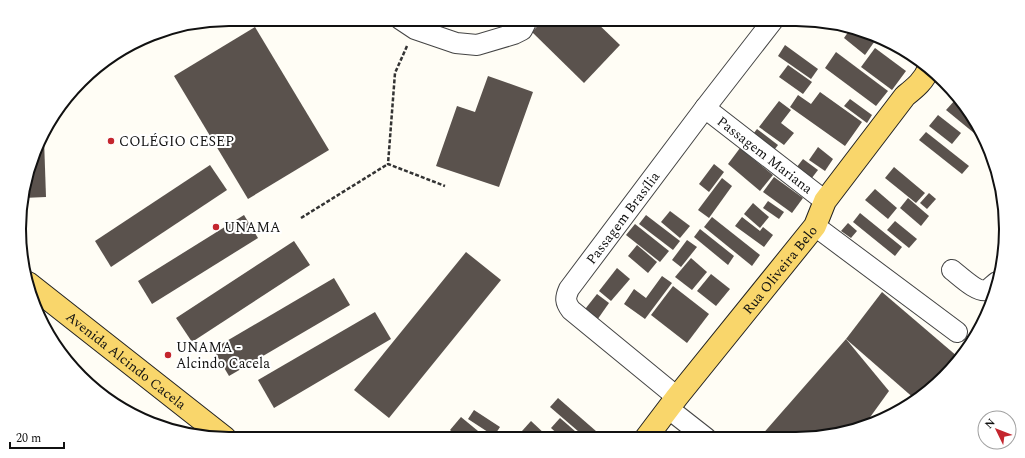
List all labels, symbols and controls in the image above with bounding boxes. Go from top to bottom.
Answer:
street label: Passagem Mariana [713,111,818,199]
place label: COLÉGIO CESEP [119,131,234,152]
marker: COLÉGIO CESEP [106,136,116,146]
street label: Passagem Brasília [581,167,665,269]
place label: UNAMA [224,217,281,238]
street label: Rua Oliveira Belo [737,221,822,319]
marker: UNAMA [211,222,221,232]
street label: Avenida Alcindo Cacela [61,306,191,414]
place label: UNAMA - Alcindo Cacela [176,337,270,374]
marker: UNAMA - Alcindo Cacela [163,350,173,360]
north arrow [977,410,1017,450]
text: N [981,414,999,433]
scale bar [10,424,64,450]
text: 20 m [16,429,41,448]

